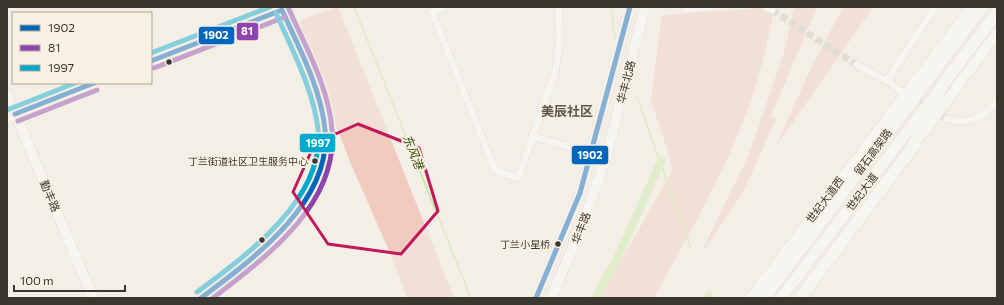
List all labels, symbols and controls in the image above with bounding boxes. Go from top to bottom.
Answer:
legend [12,12,152,84]
text: 1902 [48,20,75,34]
line badge: 81 [236,22,259,41]
text: 81 [241,24,253,37]
line badge: 1902 [198,26,235,45]
text: 1902 [203,28,229,41]
text: 81 [48,40,60,54]
unlabelled marker [164,57,174,67]
street label: 华丰北路 [614,59,637,105]
text: 1997 [48,60,74,74]
district label: 美辰社区 [541,103,593,119]
street label: 留石高架路 [851,126,894,178]
water label: 东风港 [401,132,428,173]
line badge: 1997 [299,133,336,153]
text: 1997 [306,136,330,149]
line badge: 1902 [571,145,609,165]
text: 1902 [577,148,603,161]
place label: 丁兰街道社区卫生服务中心 [188,155,308,167]
marker: 丁兰街道社区卫生服务中心 [310,156,320,166]
street label: 世纪大道 [843,170,880,213]
street label: 世纪大道西 [803,174,846,226]
street label: 勤丰路 [38,178,63,214]
street label: 华丰路 [569,210,593,246]
unlabelled marker [257,235,267,245]
place label: 丁兰小星桥 [500,238,550,250]
marker: 丁兰小星桥 [553,239,563,249]
scale bar [14,267,125,293]
text: 100 m [20,273,54,287]

